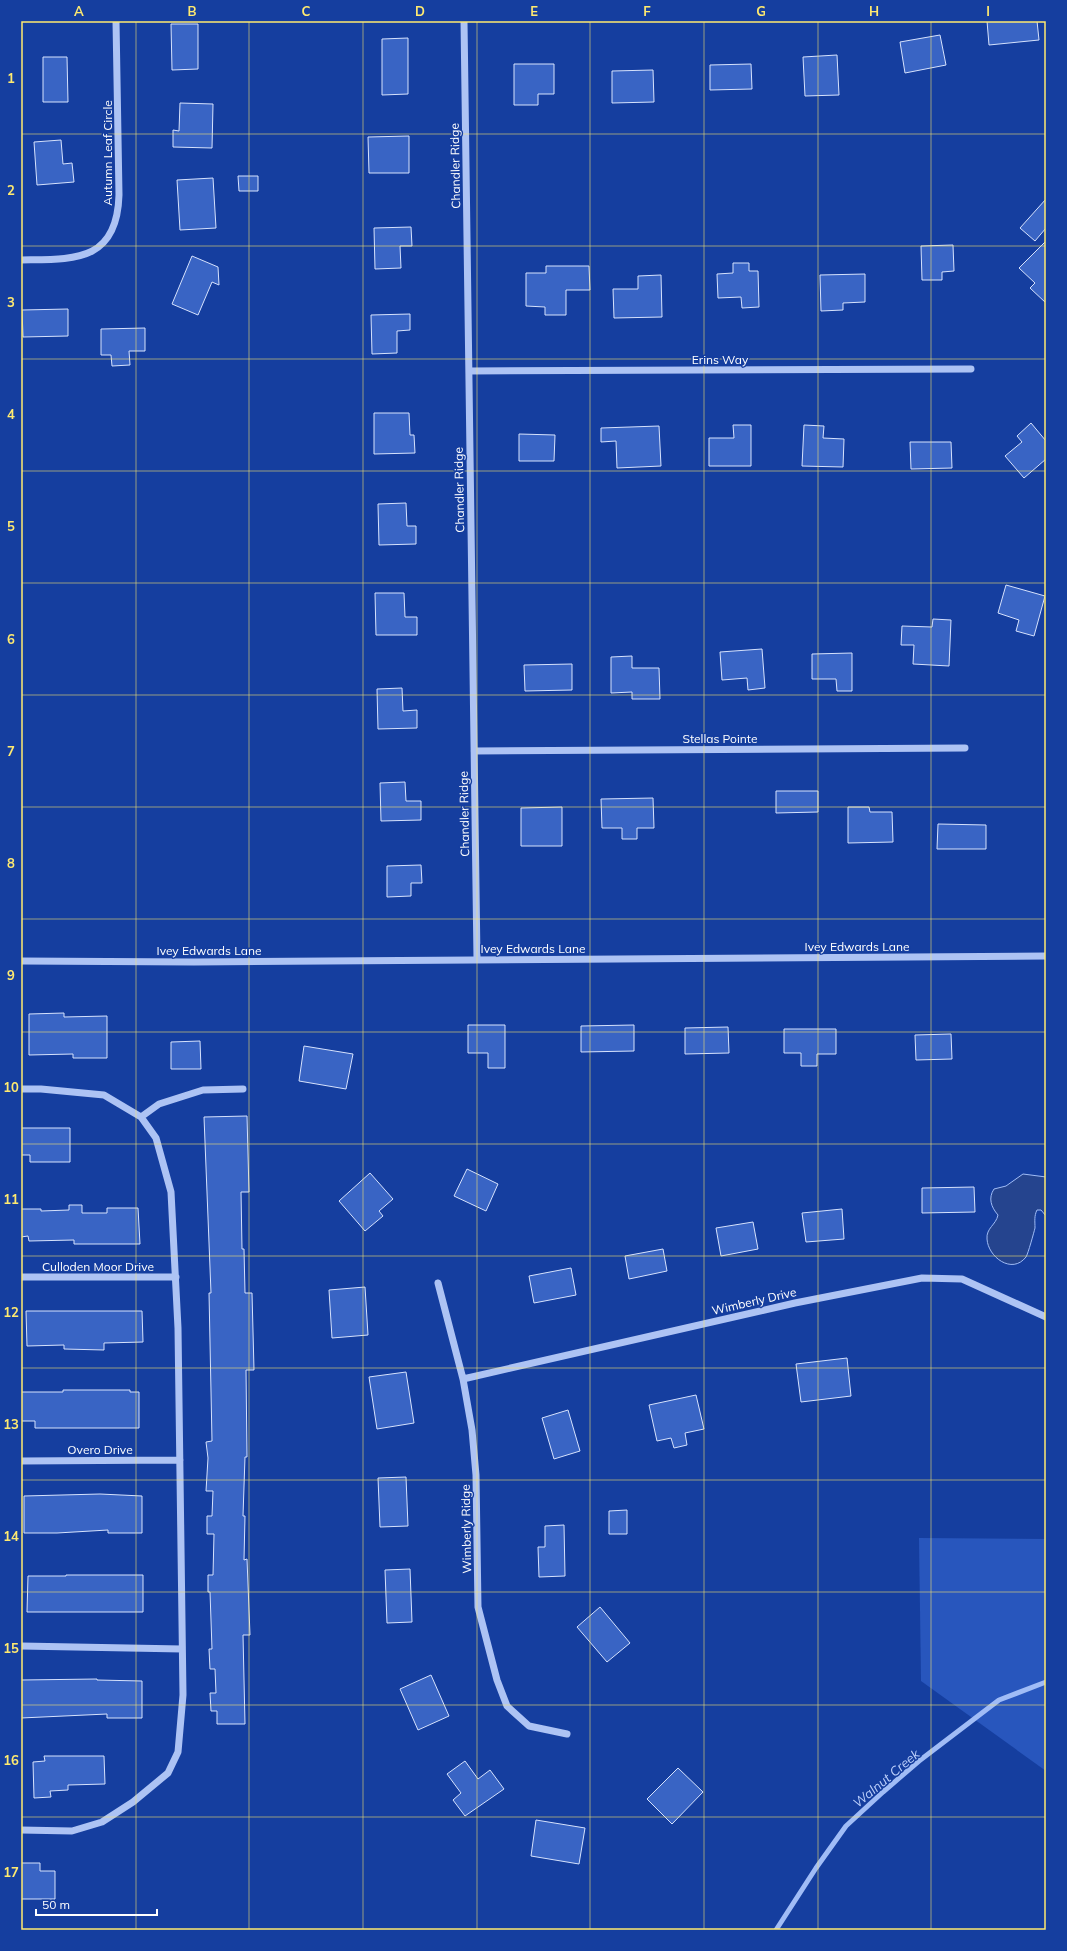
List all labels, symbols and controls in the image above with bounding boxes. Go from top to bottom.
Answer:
text: A [74,3,84,19]
text: B [188,3,197,19]
text: C [302,3,311,19]
text: D [415,3,425,19]
text: E [530,3,538,19]
text: F [643,3,651,19]
text: G [756,3,766,19]
text: H [869,3,879,19]
text: I [986,3,990,19]
text: 1 [7,70,15,86]
street label: Autumn Leaf Circle [100,100,115,206]
street label: Chandler Ridge [447,123,463,209]
text: 2 [7,182,15,198]
text: 3 [7,294,15,310]
street label: Erins Way [692,352,749,367]
text: 4 [7,406,15,422]
street label: Chandler Ridge [451,447,467,533]
text: 5 [7,518,15,534]
text: 6 [7,631,15,647]
street label: Stellas Pointe [682,731,758,746]
text: 7 [7,743,15,759]
street label: Chandler Ridge [456,771,472,857]
text: 8 [7,855,15,871]
street label: Ivey Edwards Lane [805,939,909,954]
street label: Ivey Edwards Lane [481,941,585,956]
street label: Ivey Edwards Lane [157,943,261,958]
text: 9 [7,967,15,983]
text: 10 [3,1079,19,1095]
text: 11 [3,1191,19,1207]
street label: Culloden Moor Drive [42,1259,154,1274]
street label: Wimberly Drive [710,1284,798,1318]
text: 12 [3,1304,19,1320]
text: 13 [3,1416,19,1432]
street label: Overo Drive [67,1442,133,1457]
street label: Wimberly Ridge [458,1484,474,1574]
text: 14 [3,1528,19,1544]
text: 15 [3,1640,19,1656]
water label: Walnut Creek [849,1745,923,1810]
text: 16 [3,1752,19,1768]
text: 17 [3,1864,19,1880]
scale bar [36,1891,157,1917]
text: 50 m [42,1897,70,1912]

